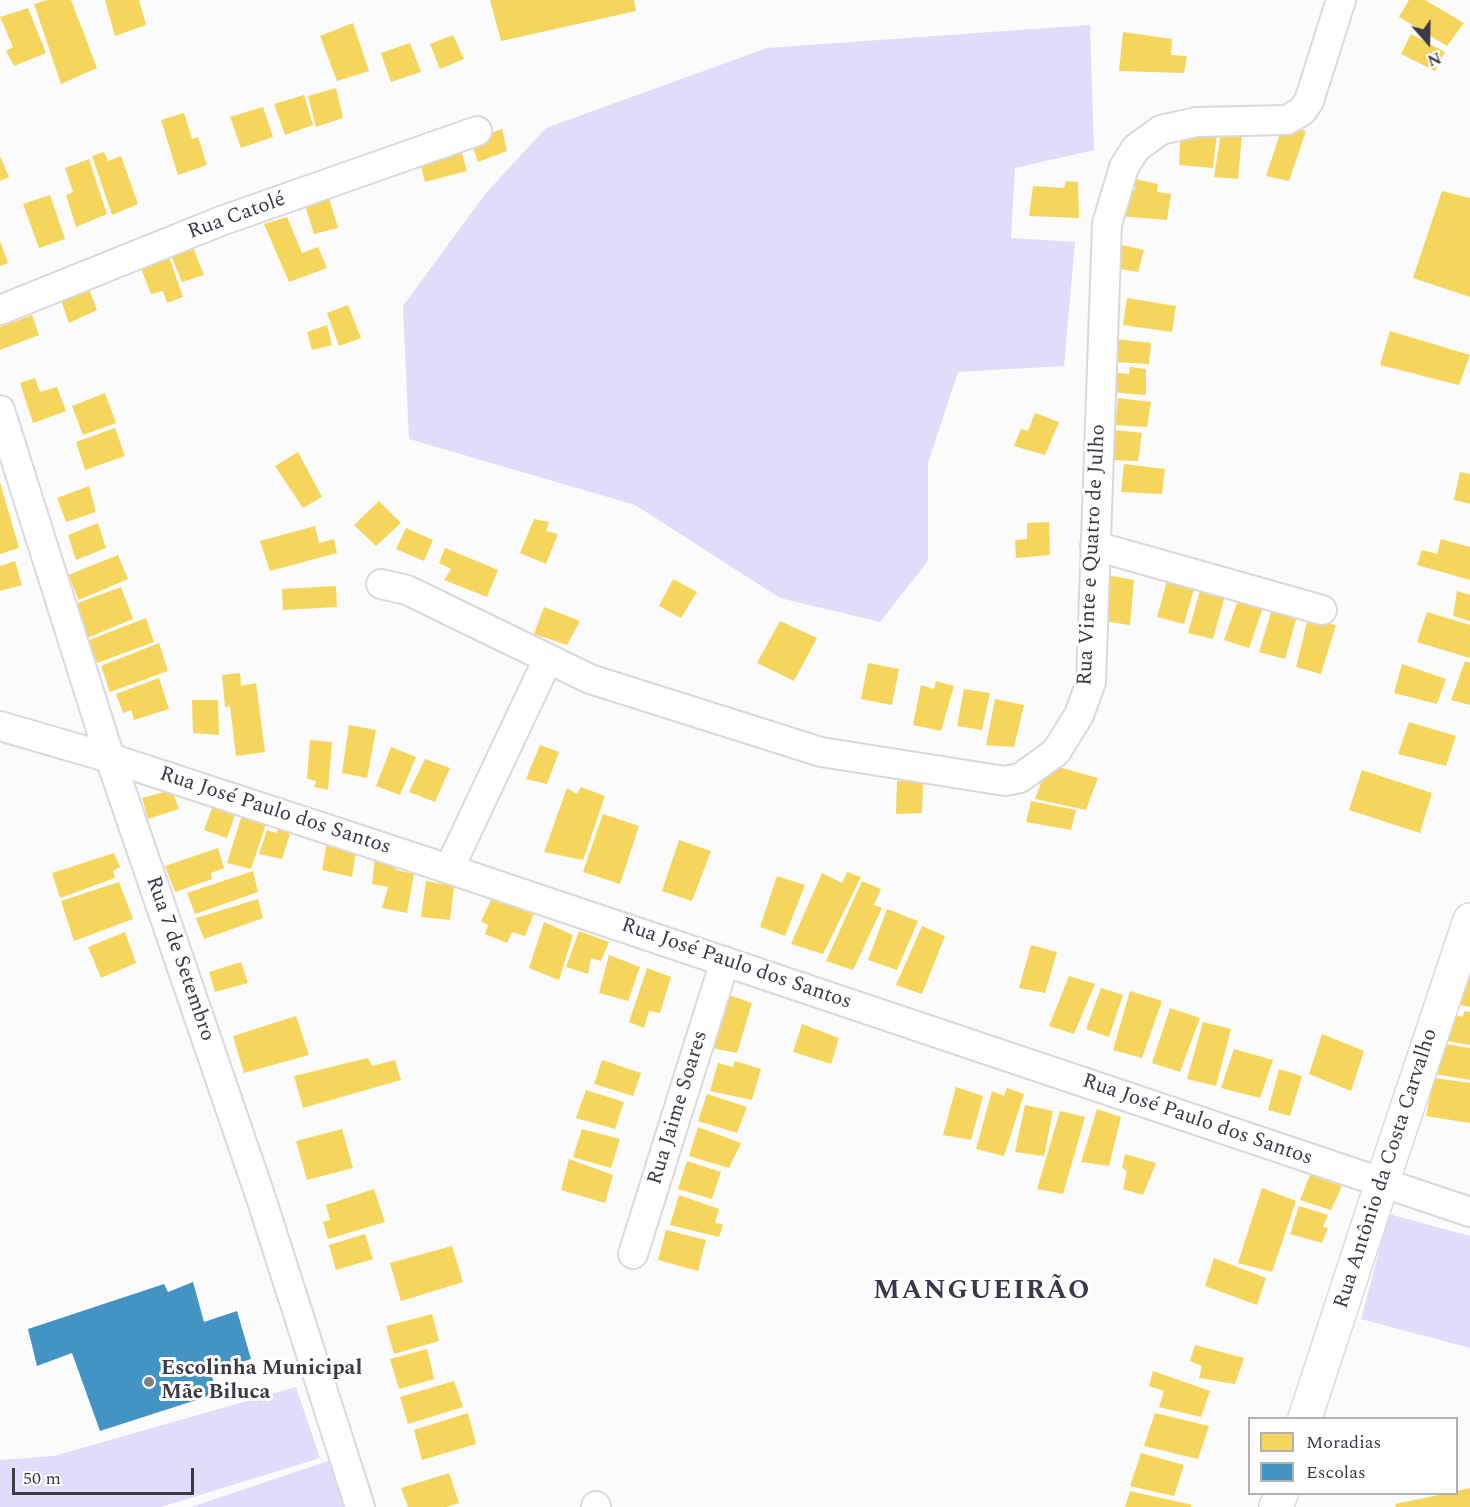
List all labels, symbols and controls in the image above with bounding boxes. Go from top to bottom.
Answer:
north arrow [1398,12,1458,72]
text: N [1424,45,1444,72]
street label: Rua Catolé [185,188,289,246]
street label: Rua Vinte e Quatro de Julho [1074,424,1112,686]
street label: Rua José Paulo dos Santos [156,763,394,861]
street label: Rua 7 de Setembro [139,873,219,1045]
street label: Rua José Paulo dos Santos [618,914,854,1016]
street label: Rua Antônio da Costa Carvalho [1330,1026,1444,1312]
street label: Rua Jaime Soares [644,1028,714,1188]
street label: Rua José Paulo dos Santos [1079,1070,1315,1172]
district label: MANGUEIRÃO [873,1277,1091,1309]
place label: Escolinha Municipal Mãe Biluca [161,1357,362,1407]
marker: Escolinha Municipal Mãe Biluca [142,1375,156,1389]
legend [1248,1417,1458,1495]
text: Moradias [1306,1429,1381,1456]
scale bar [15,1456,196,1494]
text: Escolas [1306,1459,1366,1486]
text: 50 m [23,1465,61,1492]

